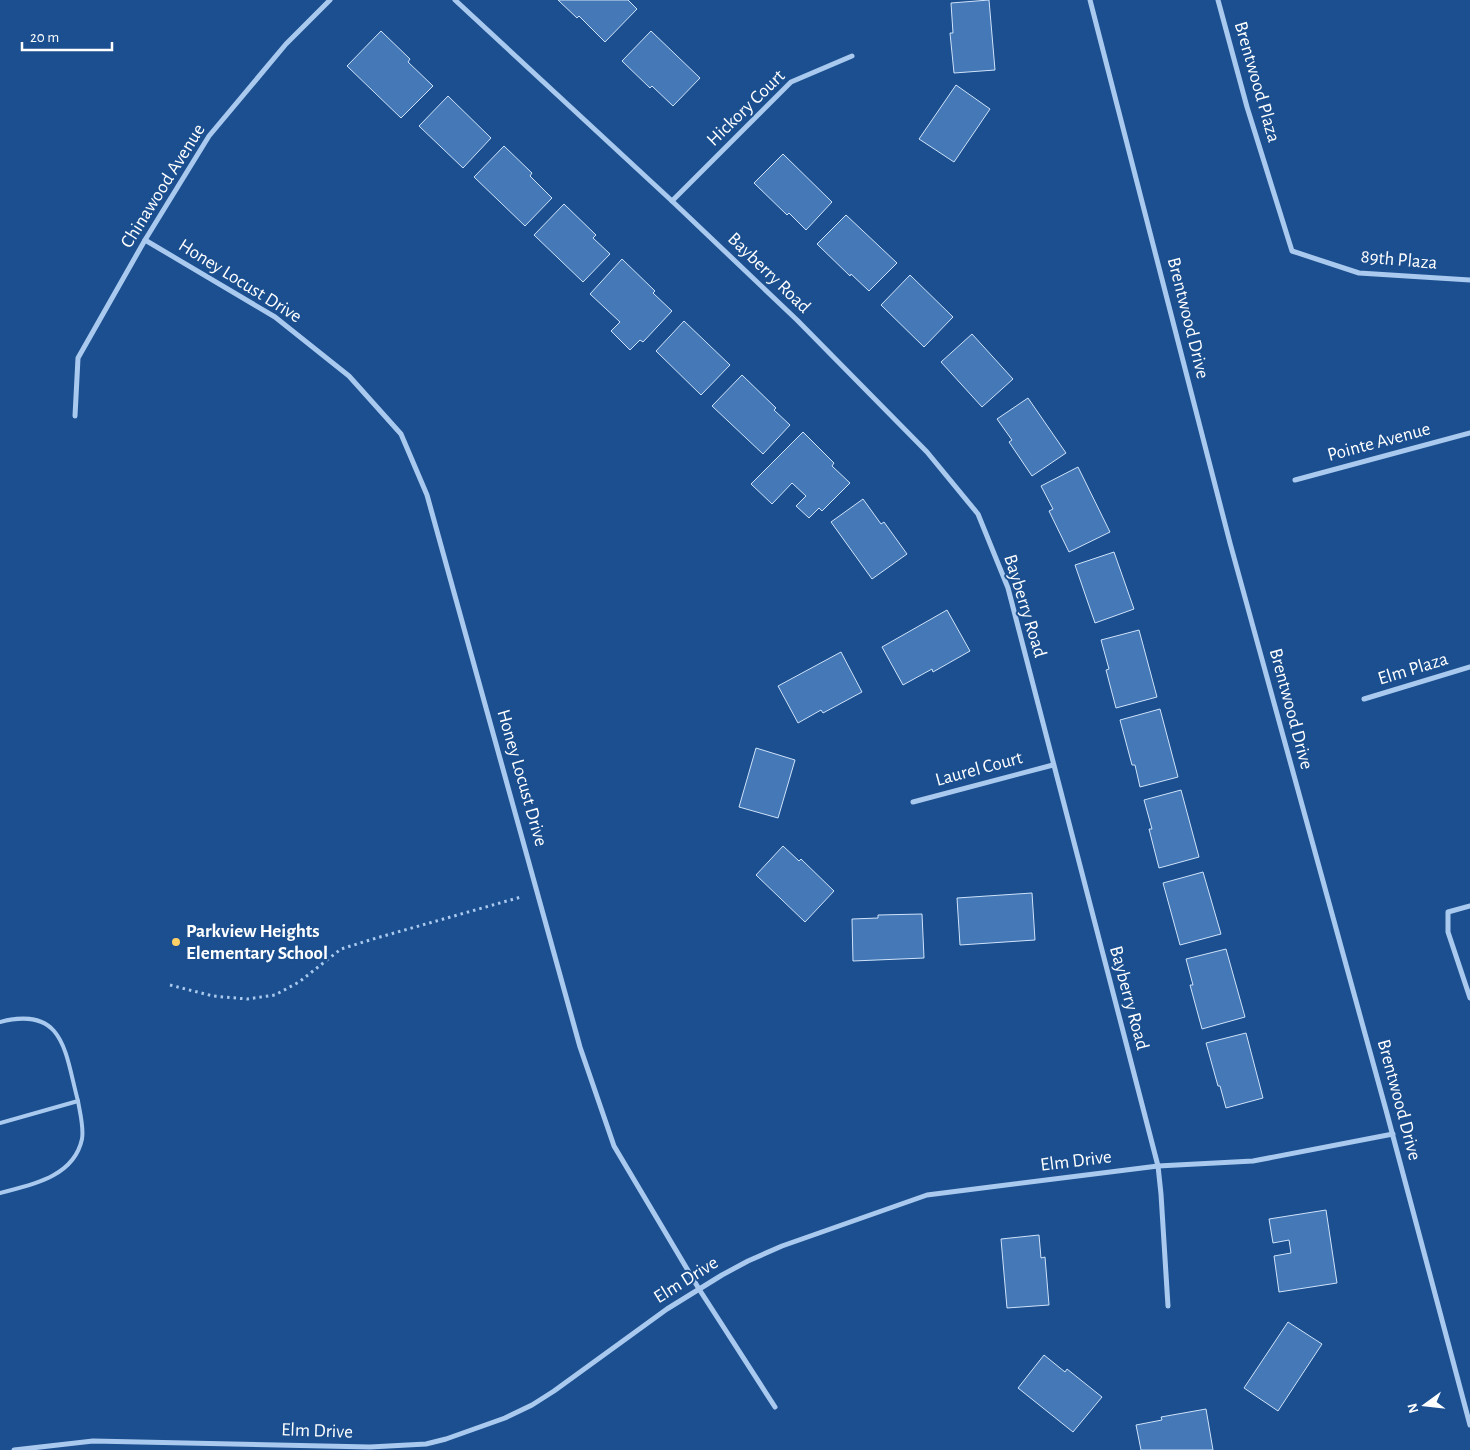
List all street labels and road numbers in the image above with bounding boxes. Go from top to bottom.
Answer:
street label: Brentwood Plaza [1231,19,1283,145]
street label: Hickory Court [703,66,789,150]
street label: Chinawood Avenue [117,121,209,251]
street label: Bayberry Road [724,229,814,317]
street label: Honey Locust Drive [175,236,305,326]
street label: 89th Plaza [1360,247,1438,273]
street label: Brentwood Drive [1164,255,1212,381]
street label: Pointe Avenue [1325,419,1433,465]
street label: Bayberry Road [1000,552,1050,660]
street label: Brentwood Drive [1266,646,1316,772]
street label: Elm Plaza [1376,649,1450,689]
street label: Honey Locust Drive [493,707,551,849]
street label: Laurel Court [933,748,1025,790]
street label: Bayberry Road [1106,944,1152,1052]
street label: Brentwood Drive [1374,1037,1424,1163]
street label: Elm Drive [1039,1147,1113,1175]
street label: Elm Drive [651,1253,721,1307]
street label: Elm Drive [281,1420,353,1442]

